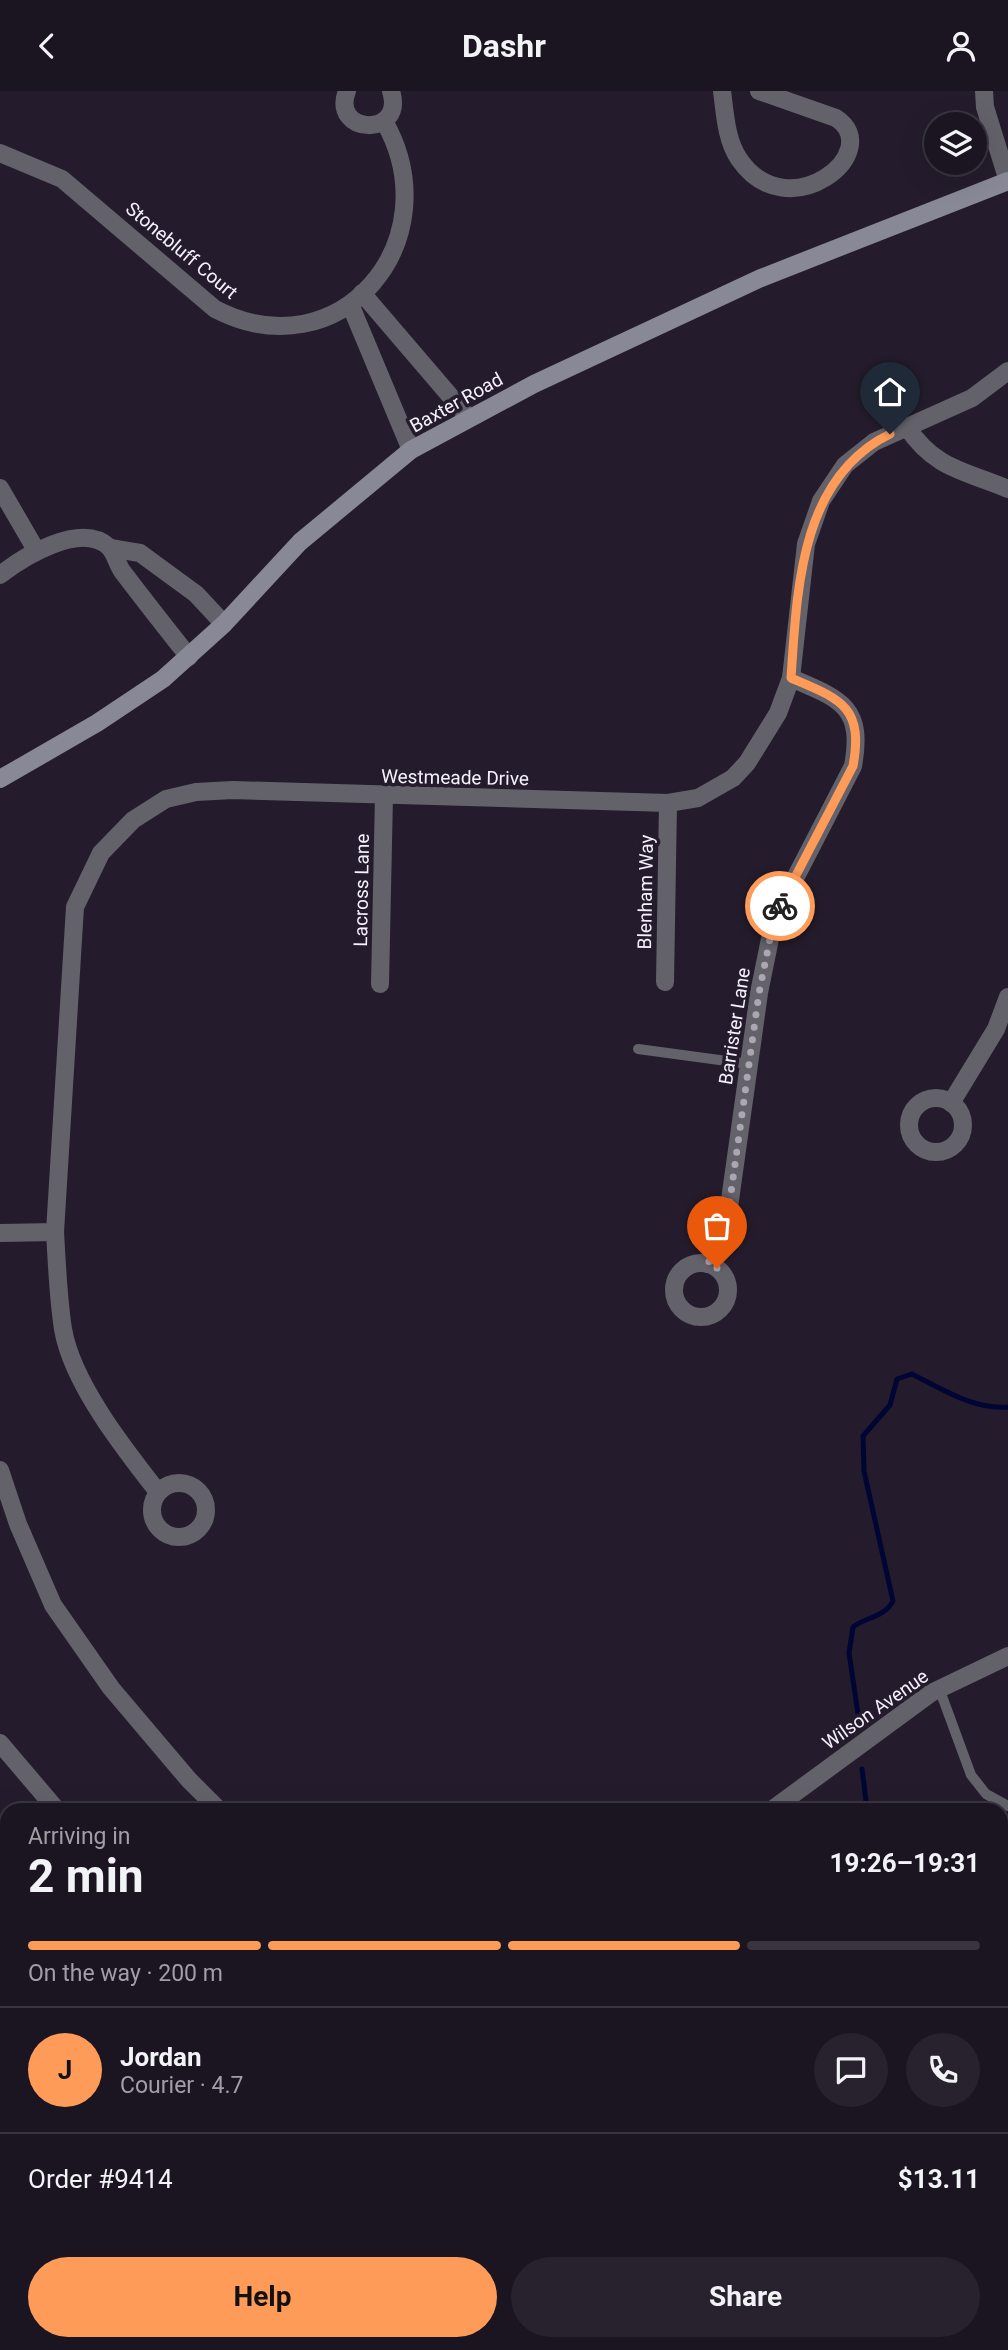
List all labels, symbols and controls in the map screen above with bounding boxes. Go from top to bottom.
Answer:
icon: back [28,27,66,65]
text: Dashr [462,27,546,65]
icon: person [942,27,980,65]
map controls [924,112,987,175]
button: layers [924,112,987,175]
street label: Stonebluff Court [121,197,242,304]
pin [860,362,920,434]
street label: Baxter Road [406,367,507,437]
icon: home [871,373,909,411]
street label: Westmeade Drive [381,765,529,790]
street label: Lacross Lane [349,833,374,947]
street label: Blenham Way [633,834,658,950]
courier [745,871,815,941]
icon: bike [761,887,799,925]
street label: Barrister Lane [714,966,755,1086]
pin [687,1196,747,1268]
icon: bag [698,1207,736,1245]
street label: Wilson Avenue [818,1664,933,1754]
text: Arriving in [28,1823,131,1850]
text: 19:26–19:31 [830,1848,980,1878]
text: 2 min [28,1849,144,1903]
text: On the way · 200 m [28,1960,223,1987]
button: chat [814,2033,888,2107]
button: phone [906,2033,980,2107]
text: Jordan [120,2042,202,2072]
text: J [58,2055,72,2085]
text: Courier · 4.7 [120,2072,243,2099]
text: Order #9414 [28,2164,173,2194]
text: $13.11 [898,2164,980,2194]
button: Help [28,2257,497,2337]
button: Share [511,2257,980,2337]

